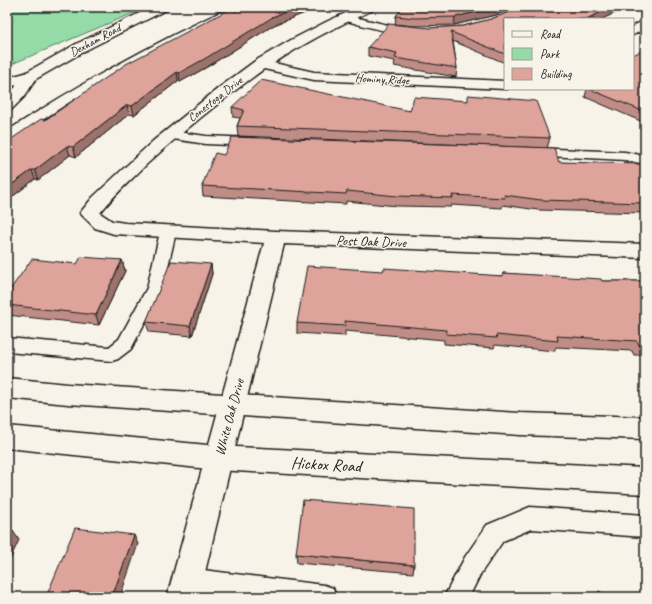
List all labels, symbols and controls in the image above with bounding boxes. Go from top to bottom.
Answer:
legend [504,18,634,90]
street label: Dexham Road [67,19,125,60]
text: Road [540,26,562,42]
text: Park [540,46,561,62]
text: Building [540,66,572,82]
street label: Hominy Ridge [355,70,410,88]
street label: Conestoga Drive [184,72,247,125]
street label: Post Oak Drive [336,232,408,251]
street label: White Oak Drive [211,376,248,457]
street label: Hickox Road [290,452,364,477]

